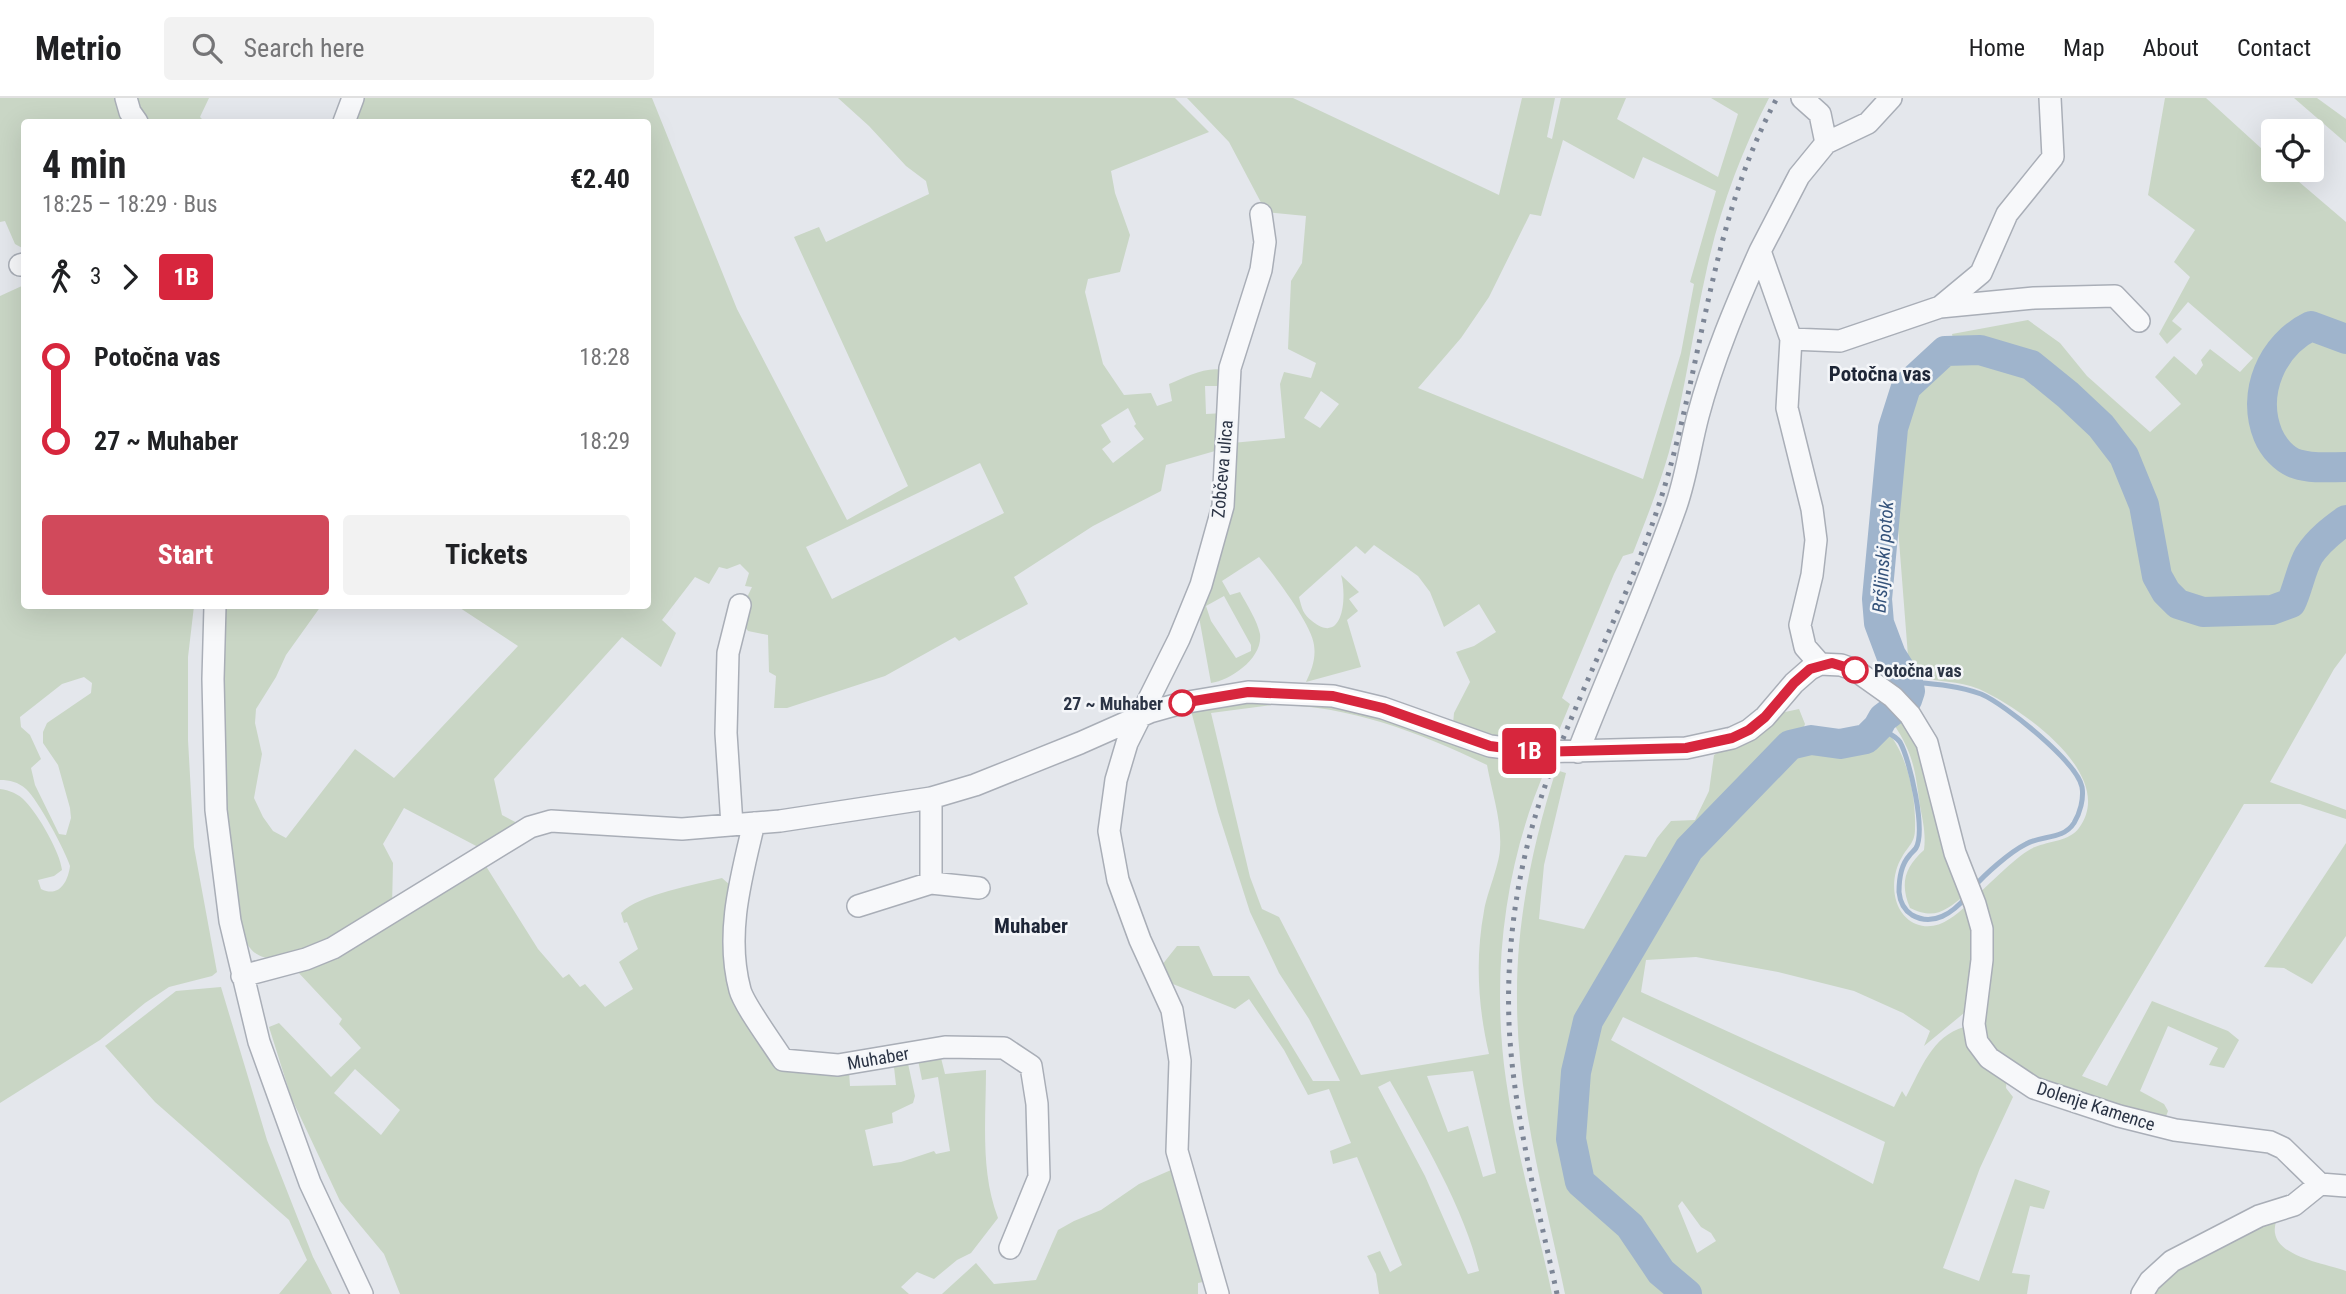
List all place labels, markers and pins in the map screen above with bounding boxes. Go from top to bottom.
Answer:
marker: Potočna vas [1842,657,1868,683]
place label: Potočna vas [1874,660,1962,681]
marker: 27 ~ Muhaber [1169,690,1195,716]
place label: 27 ~ Muhaber [1063,693,1163,714]

